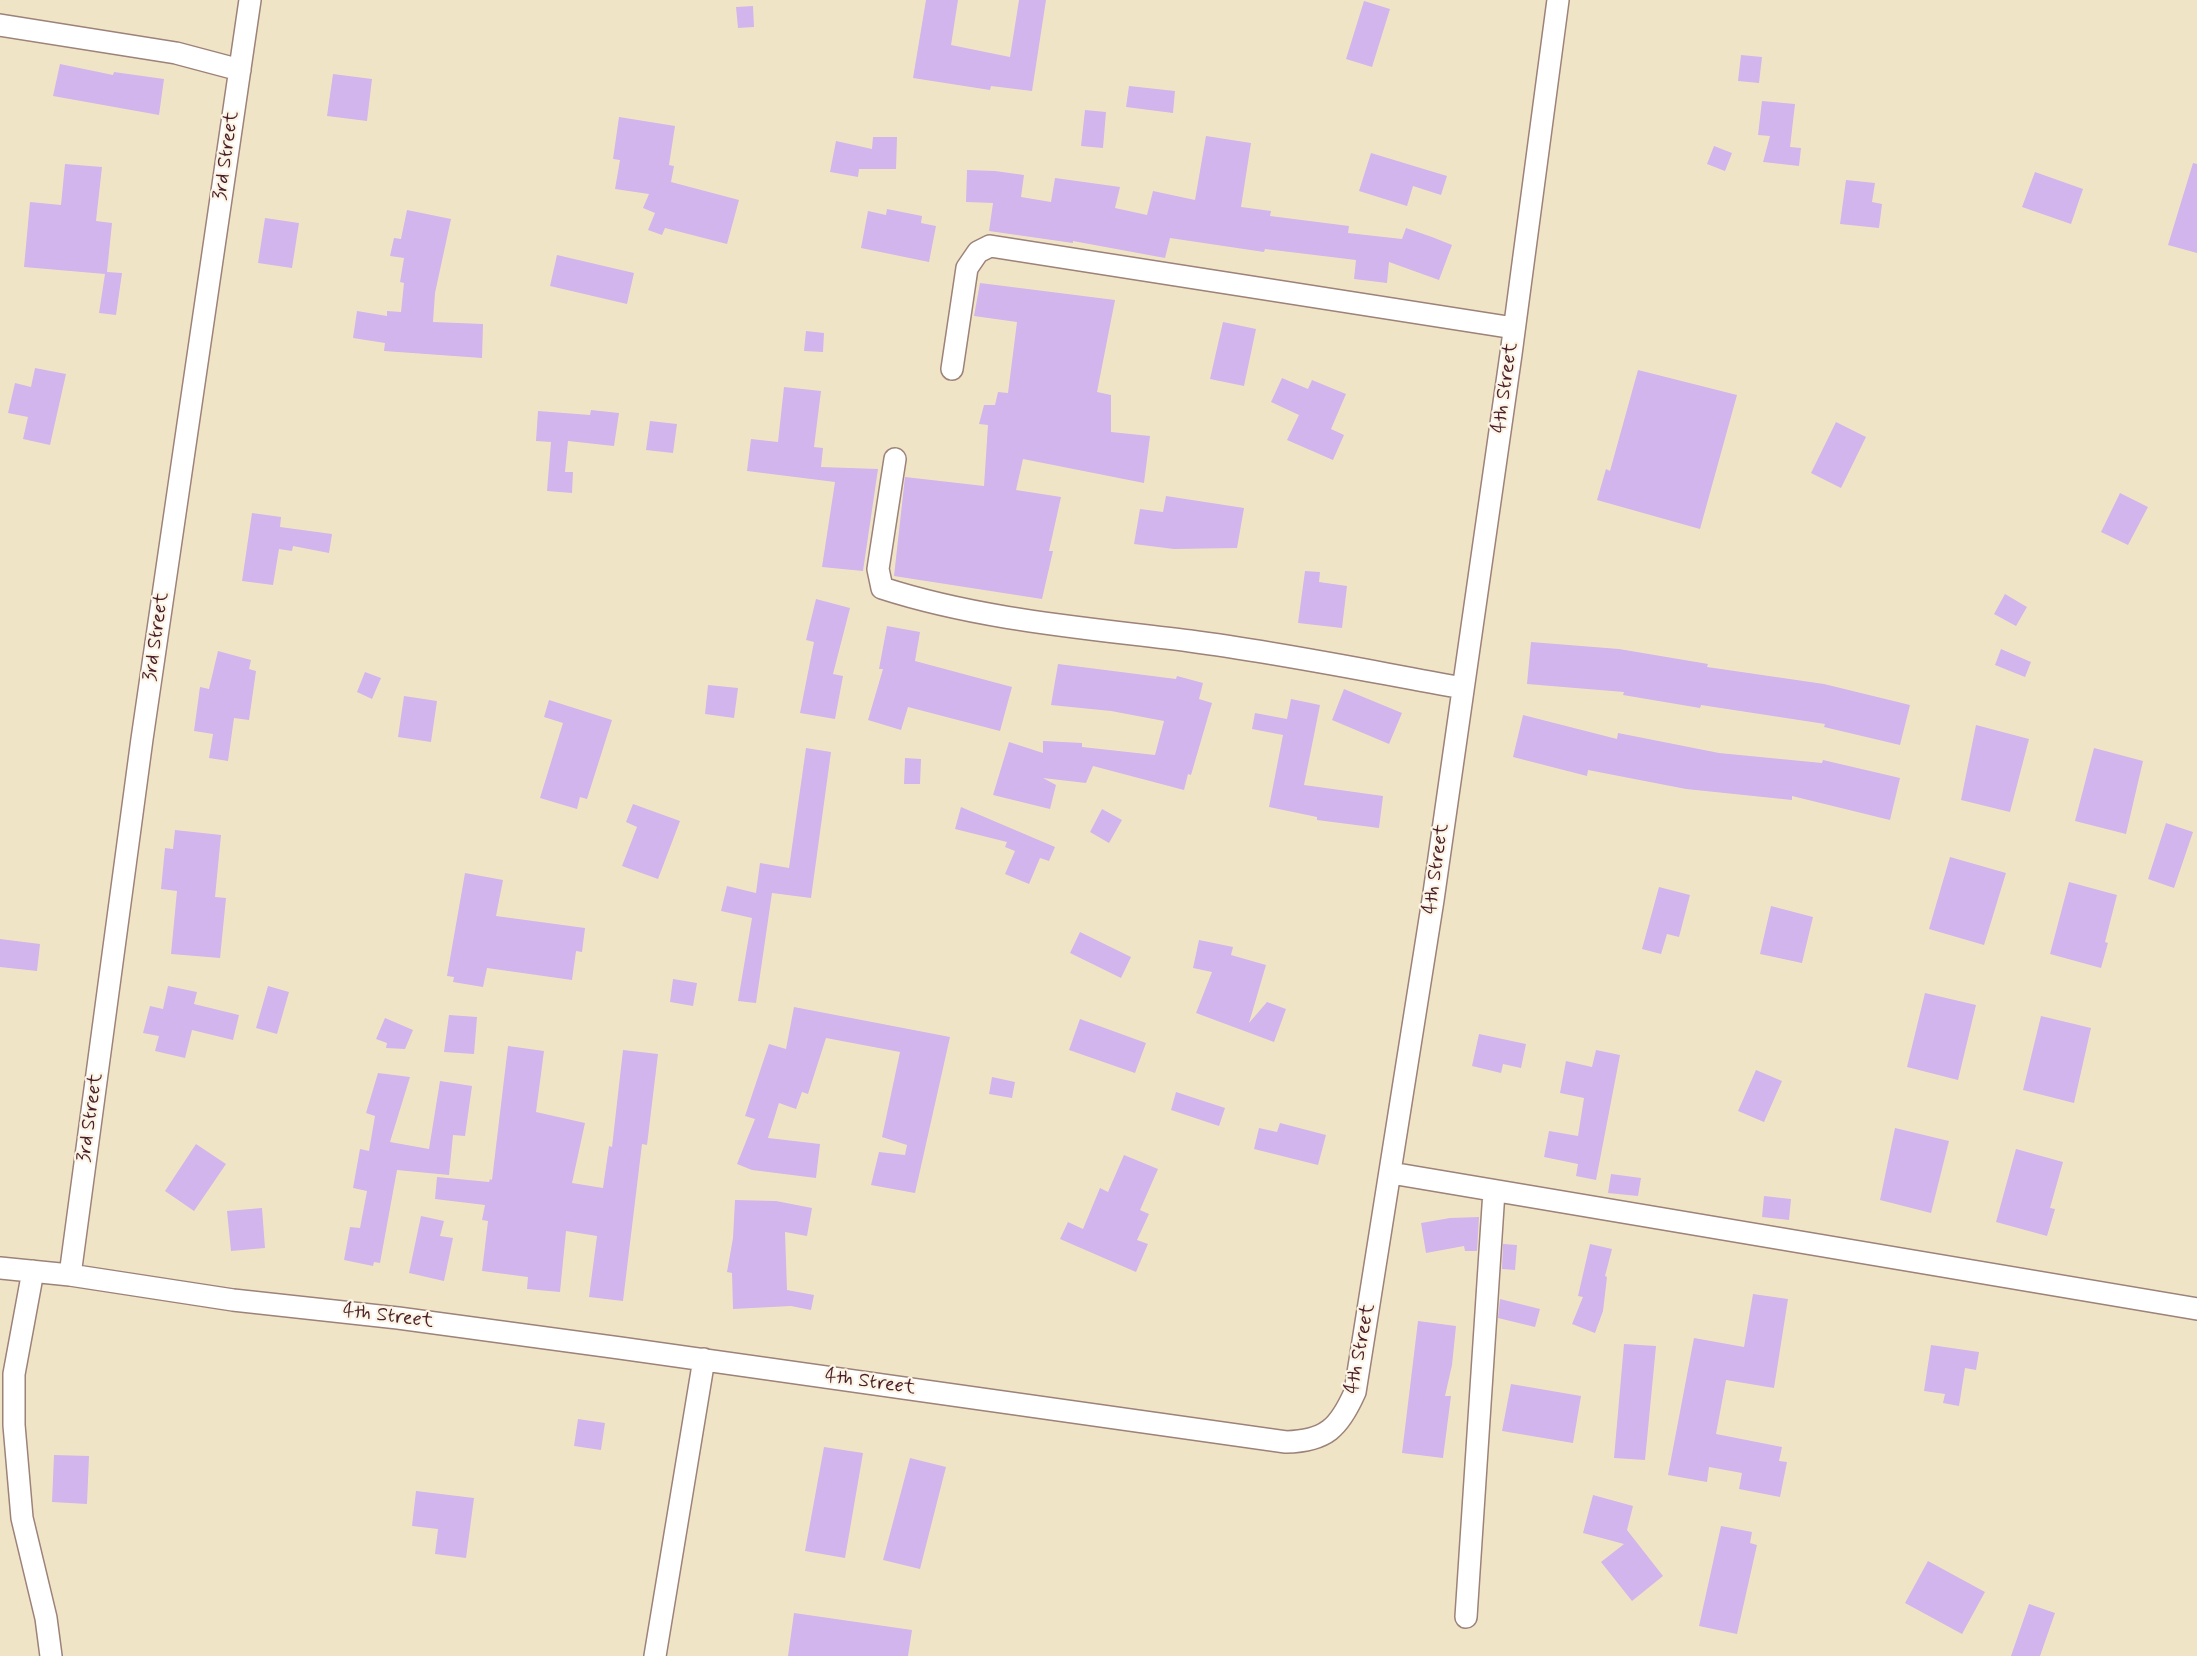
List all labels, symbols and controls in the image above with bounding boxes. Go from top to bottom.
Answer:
street label: 3rd Street [209,110,245,202]
street label: 4th Street [1488,341,1524,435]
street label: 3rd Street [139,591,175,683]
street label: 4th Street [1419,822,1455,916]
street label: 3rd Street [73,1072,109,1164]
street label: 4th Street [341,1300,435,1334]
street label: 4th Street [1341,1302,1381,1396]
street label: 4th Street [823,1365,917,1401]

